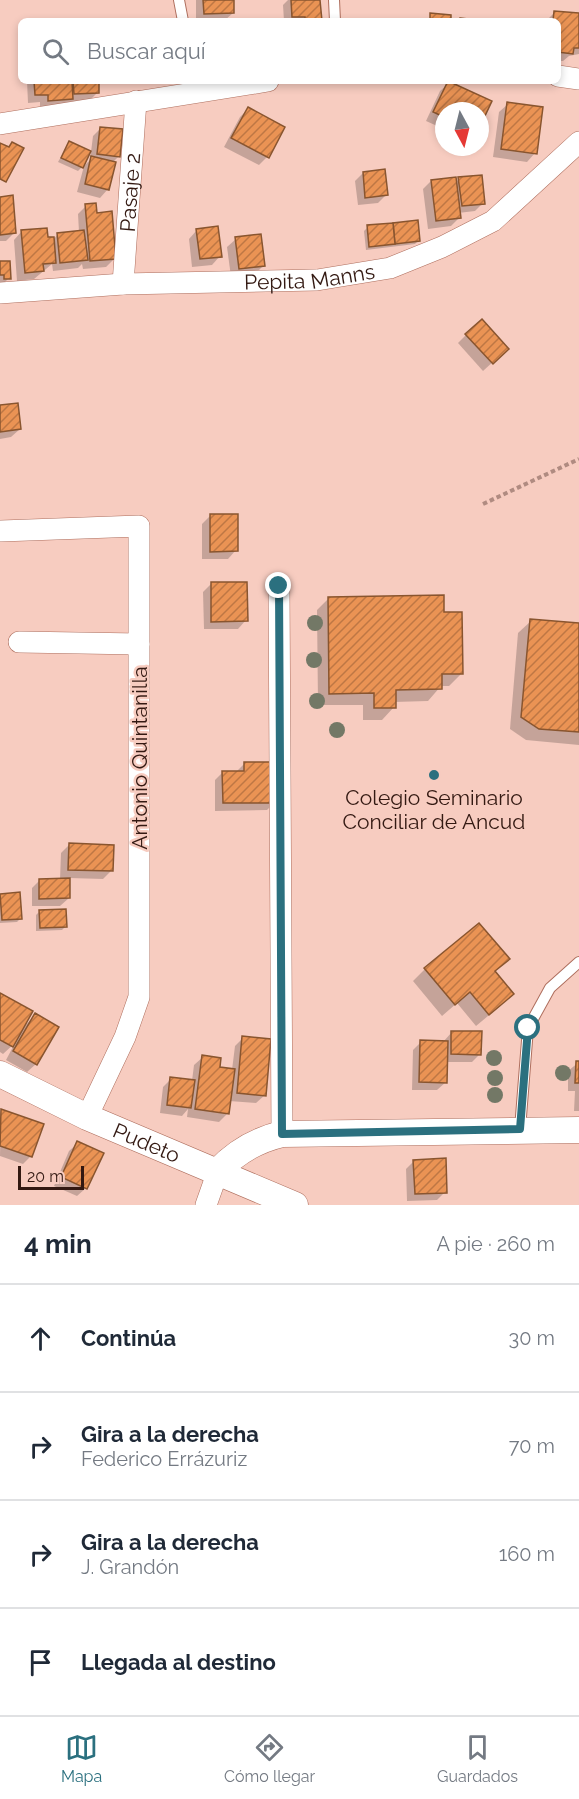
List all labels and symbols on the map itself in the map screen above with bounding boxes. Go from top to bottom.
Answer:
north arrow [435,102,489,156]
street label: Pasaje 2 [114,152,145,233]
street label: Pepita Manns [244,258,376,294]
route end [265,572,291,598]
street label: Antonio Quintanilla [127,666,152,850]
marker: Colegio Seminario Conciliar de Ancud [427,768,441,782]
place label: Colegio Seminario Conciliar de Ancud [343,785,525,834]
route start [514,1014,540,1040]
street label: Pudeto [110,1117,184,1167]
scale bar [18,1163,84,1190]

